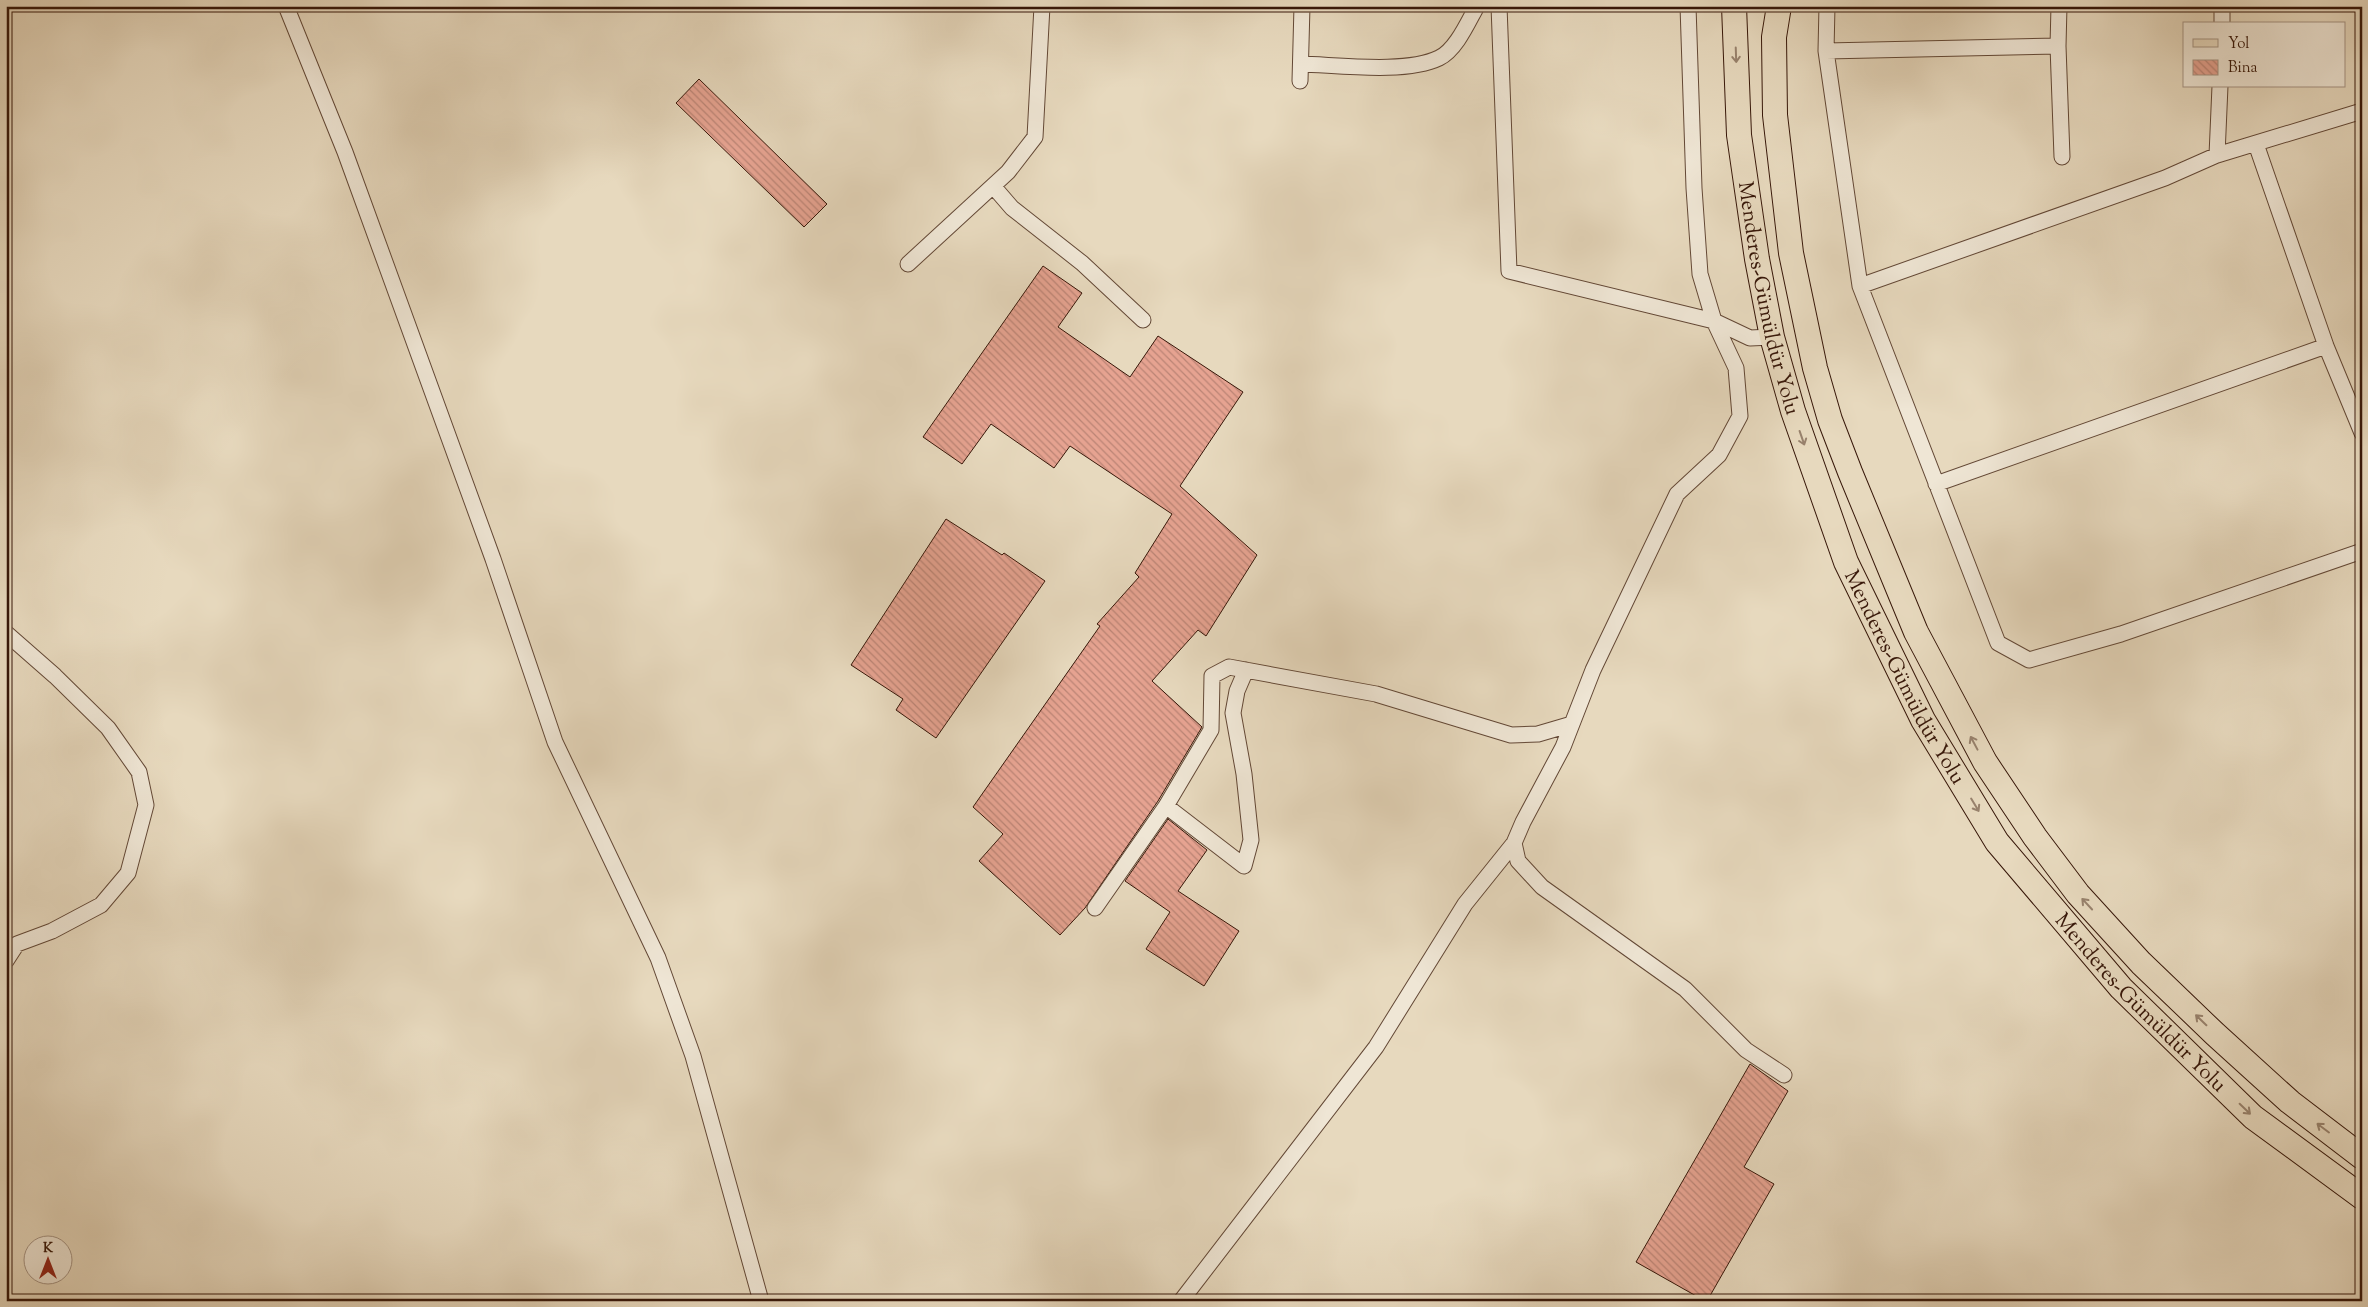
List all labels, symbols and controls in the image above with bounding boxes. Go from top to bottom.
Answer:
legend [2183,22,2346,88]
text: Yol [2228,34,2250,55]
one-way arrow [1731,46,1741,63]
text: Bina [2228,58,2258,79]
street label: Menderes-Gümüldür Yolu [1729,180,1806,419]
one-way arrow [1798,429,1807,445]
street label: Menderes-Gümüldür Yolu [1835,566,1972,791]
one-way arrow [1969,736,1979,750]
one-way arrow [1970,798,1980,812]
one-way arrow [2081,898,2093,911]
street label: Menderes-Gümüldür Yolu [2047,907,2232,1100]
one-way arrow [2195,1014,2207,1026]
one-way arrow [2239,1103,2251,1115]
one-way arrow [2317,1122,2330,1133]
north arrow [22,1234,72,1284]
text: K [43,1239,54,1259]

